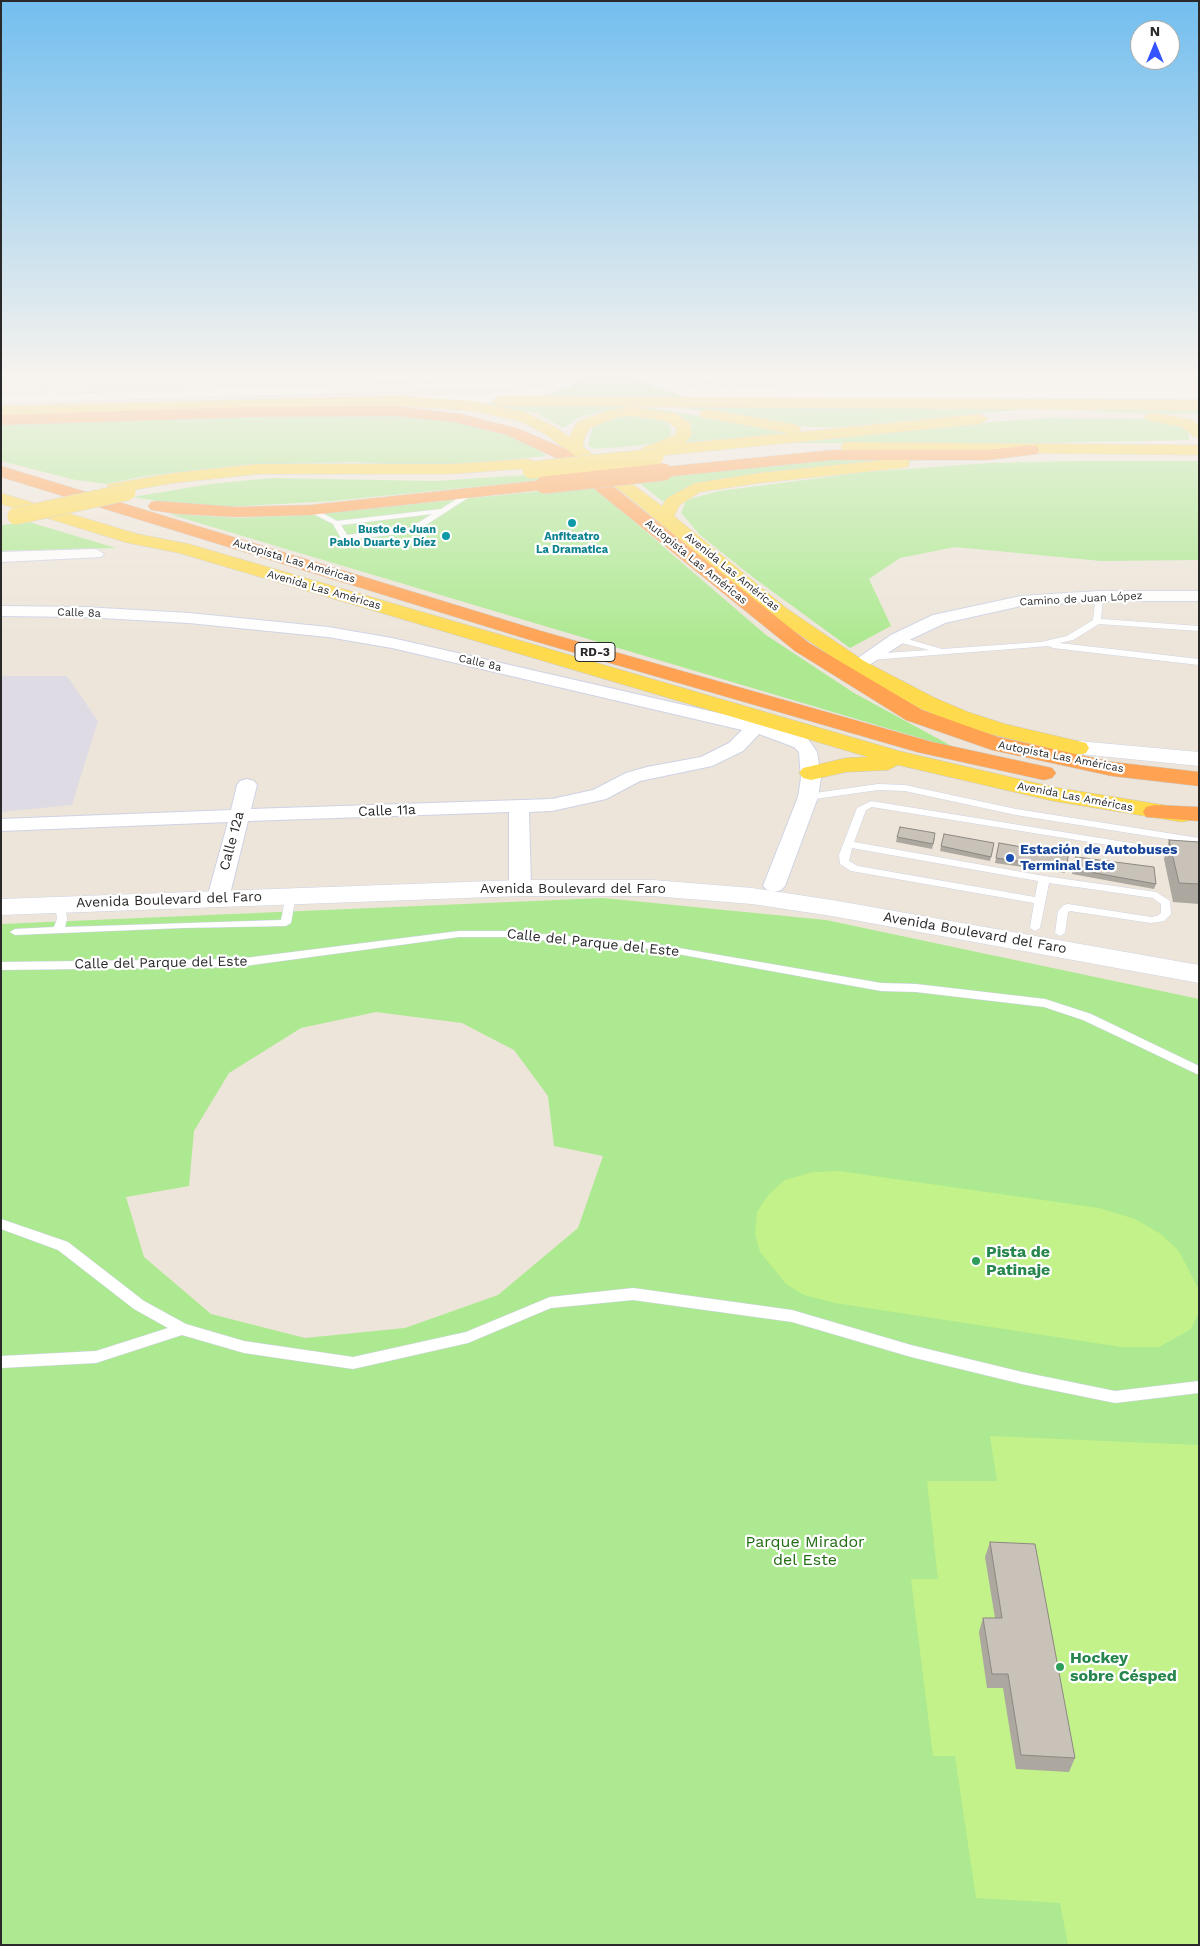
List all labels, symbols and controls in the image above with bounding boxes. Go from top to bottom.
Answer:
north arrow [1130,20,1180,70]
text: N [1150,23,1160,39]
marker: Anfiteatro La Dramatica [566,517,578,529]
street label: Autopista Las Américas [642,517,750,607]
place label: Busto de Juan Pablo Duarte y Díez [330,523,436,549]
marker: Busto de Juan Pablo Duarte y Díez [440,530,452,542]
place label: Anfiteatro La Dramatica [536,530,608,556]
street label: Avenida Las Américas [682,530,782,614]
street label: Autopista Las Américas [231,536,357,586]
street label: Avenida Las Américas [266,567,382,613]
street label: Camino de Juan López [1019,589,1143,609]
street label: Calle 8a [57,606,101,620]
road number: RD-3 [575,642,615,662]
street label: Calle 8a [457,652,503,674]
street label: Autopista Las Américas [997,738,1125,776]
street label: Avenida Las Américas [1016,779,1134,815]
street label: Calle 11a [358,802,416,820]
street label: Calle 12a [216,810,248,872]
place label: Estación de Autobuses Terminal Este [1020,842,1178,874]
marker: Estación de Autobuses Terminal Este [1004,852,1016,864]
street label: Avenida Boulevard del Faro [480,881,666,897]
street label: Avenida Boulevard del Faro [76,888,262,912]
street label: Avenida Boulevard del Faro [882,909,1068,957]
street label: Calle del Parque del Este [506,926,680,960]
street label: Calle del Parque del Este [74,953,248,973]
place label: Pista de Patinaje [986,1242,1050,1280]
marker: Pista de Patinaje [970,1255,982,1267]
park label: Parque Mirador del Este [745,1532,865,1570]
place label: Hockey sobre Césped [1070,1648,1177,1686]
marker: Hockey sobre Césped [1054,1661,1066,1673]

